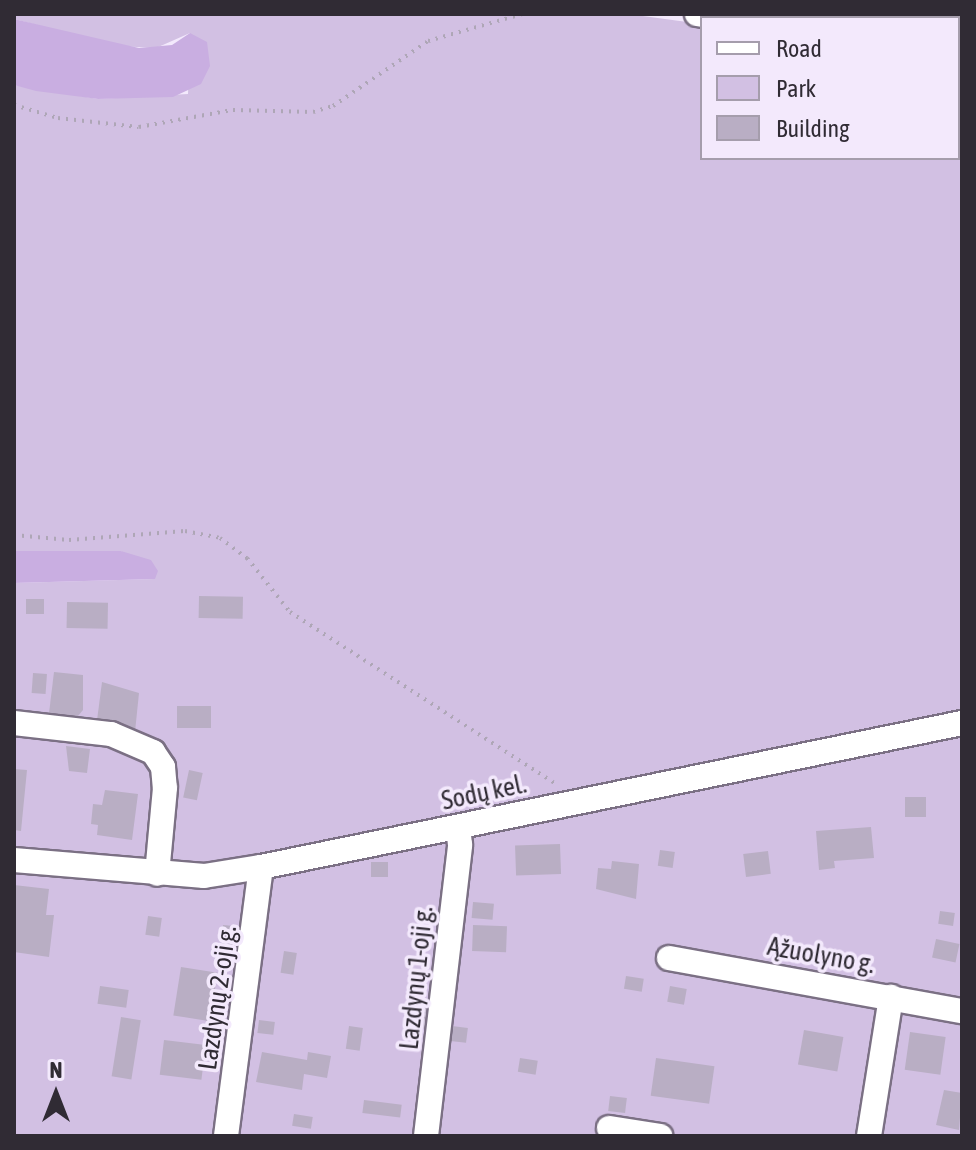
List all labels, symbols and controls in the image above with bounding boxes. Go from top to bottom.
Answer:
legend [700,16,960,160]
text: Road [776,35,822,62]
text: Park [776,75,816,102]
text: Building [776,115,849,142]
street label: Sodų kel. [439,769,529,817]
street label: Lazdynų 1-oji g. [394,905,440,1051]
street label: Lazdynų 2-oji g. [192,924,244,1072]
street label: Ąžuolyno g. [765,931,877,981]
north arrow [16,1054,96,1134]
text: N [50,1057,62,1083]

